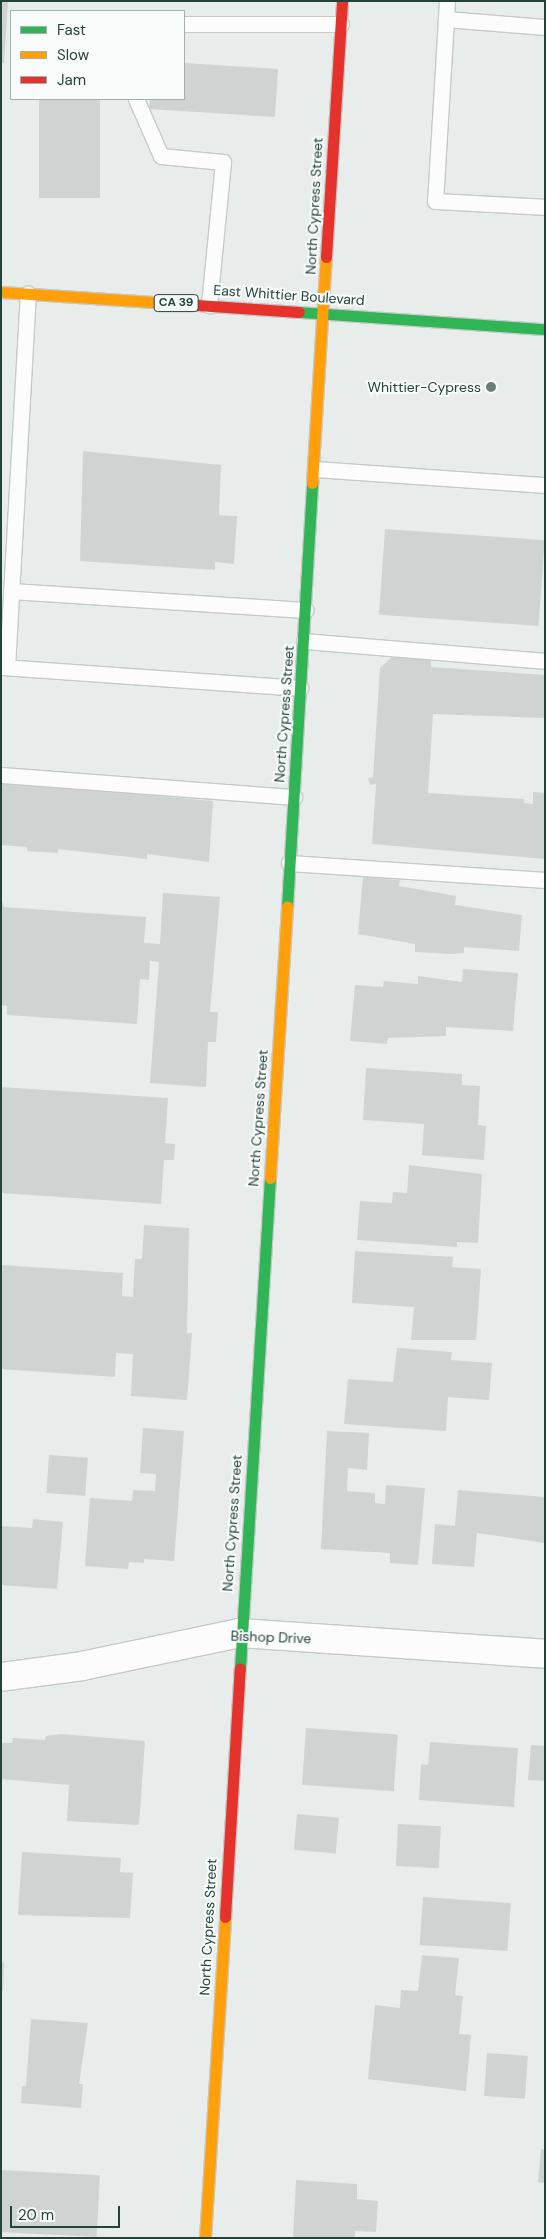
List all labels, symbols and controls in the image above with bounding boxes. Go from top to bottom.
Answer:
legend [10,10,185,100]
text: Fast [57,20,86,40]
text: Slow [57,45,89,65]
text: Jam [57,70,86,90]
street label: North Cypress Street [302,137,326,275]
street label: East Whittier Boulevard [213,281,365,309]
road number: CA 39 [154,294,198,312]
place label: Whittier-Cypress [367,379,481,395]
marker: Whittier-Cypress [485,381,497,393]
street label: North Cypress Street [271,645,297,783]
street label: North Cypress Street [245,1049,271,1187]
street label: North Cypress Street [219,1454,245,1592]
street label: Bishop Drive [230,1627,312,1647]
street label: North Cypress Street [196,1858,220,1996]
scale bar [12,2196,122,2228]
text: 20 m [18,2205,54,2225]

